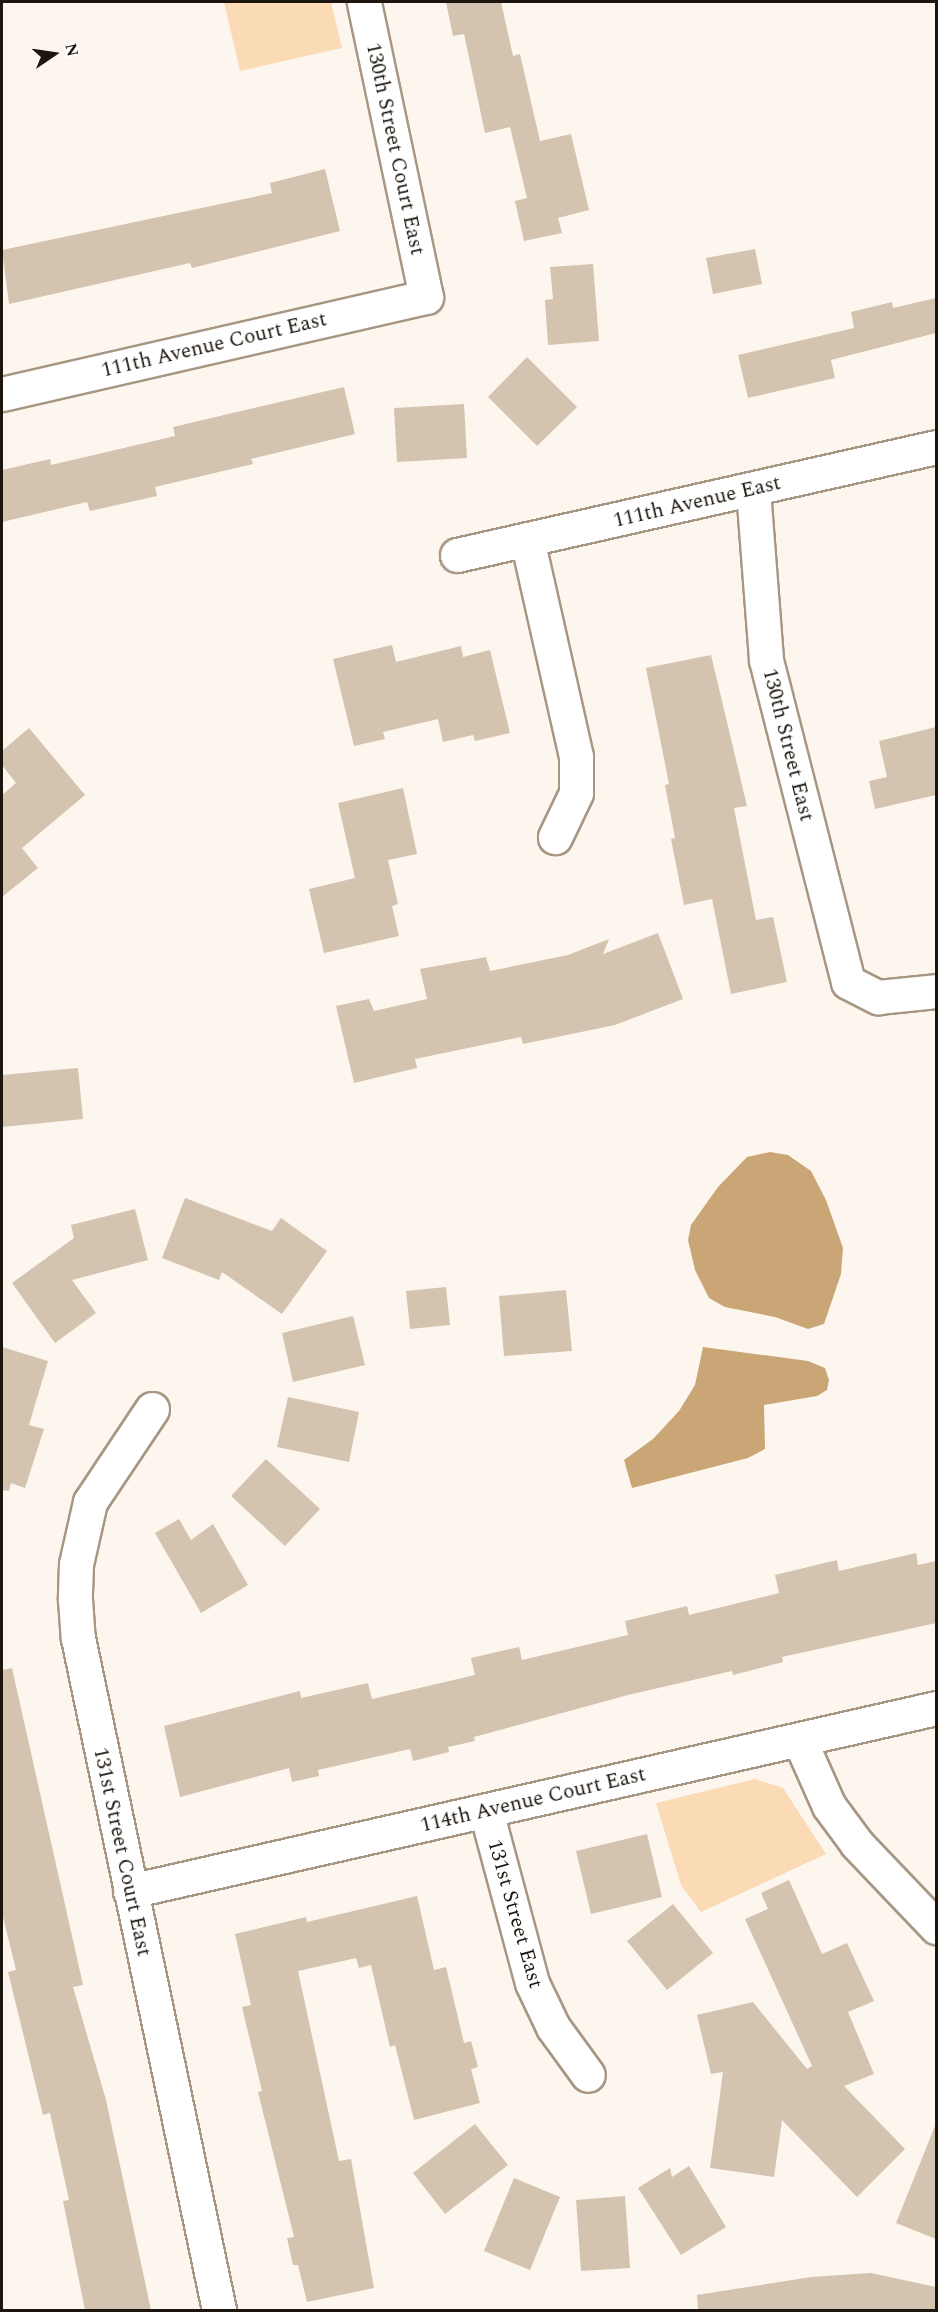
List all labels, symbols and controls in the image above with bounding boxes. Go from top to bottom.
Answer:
north arrow [24,24,84,84]
text: N [58,41,85,59]
street label: 130th Street Court East [360,41,430,257]
street label: 111th Avenue Court East [99,307,329,383]
street label: 111th Avenue East [611,470,783,534]
street label: 130th Street East [757,666,819,824]
street label: 131st Street Court East [88,1745,156,1959]
street label: 114th Avenue Court East [418,1762,648,1838]
street label: 131st Street East [482,1837,548,1991]

